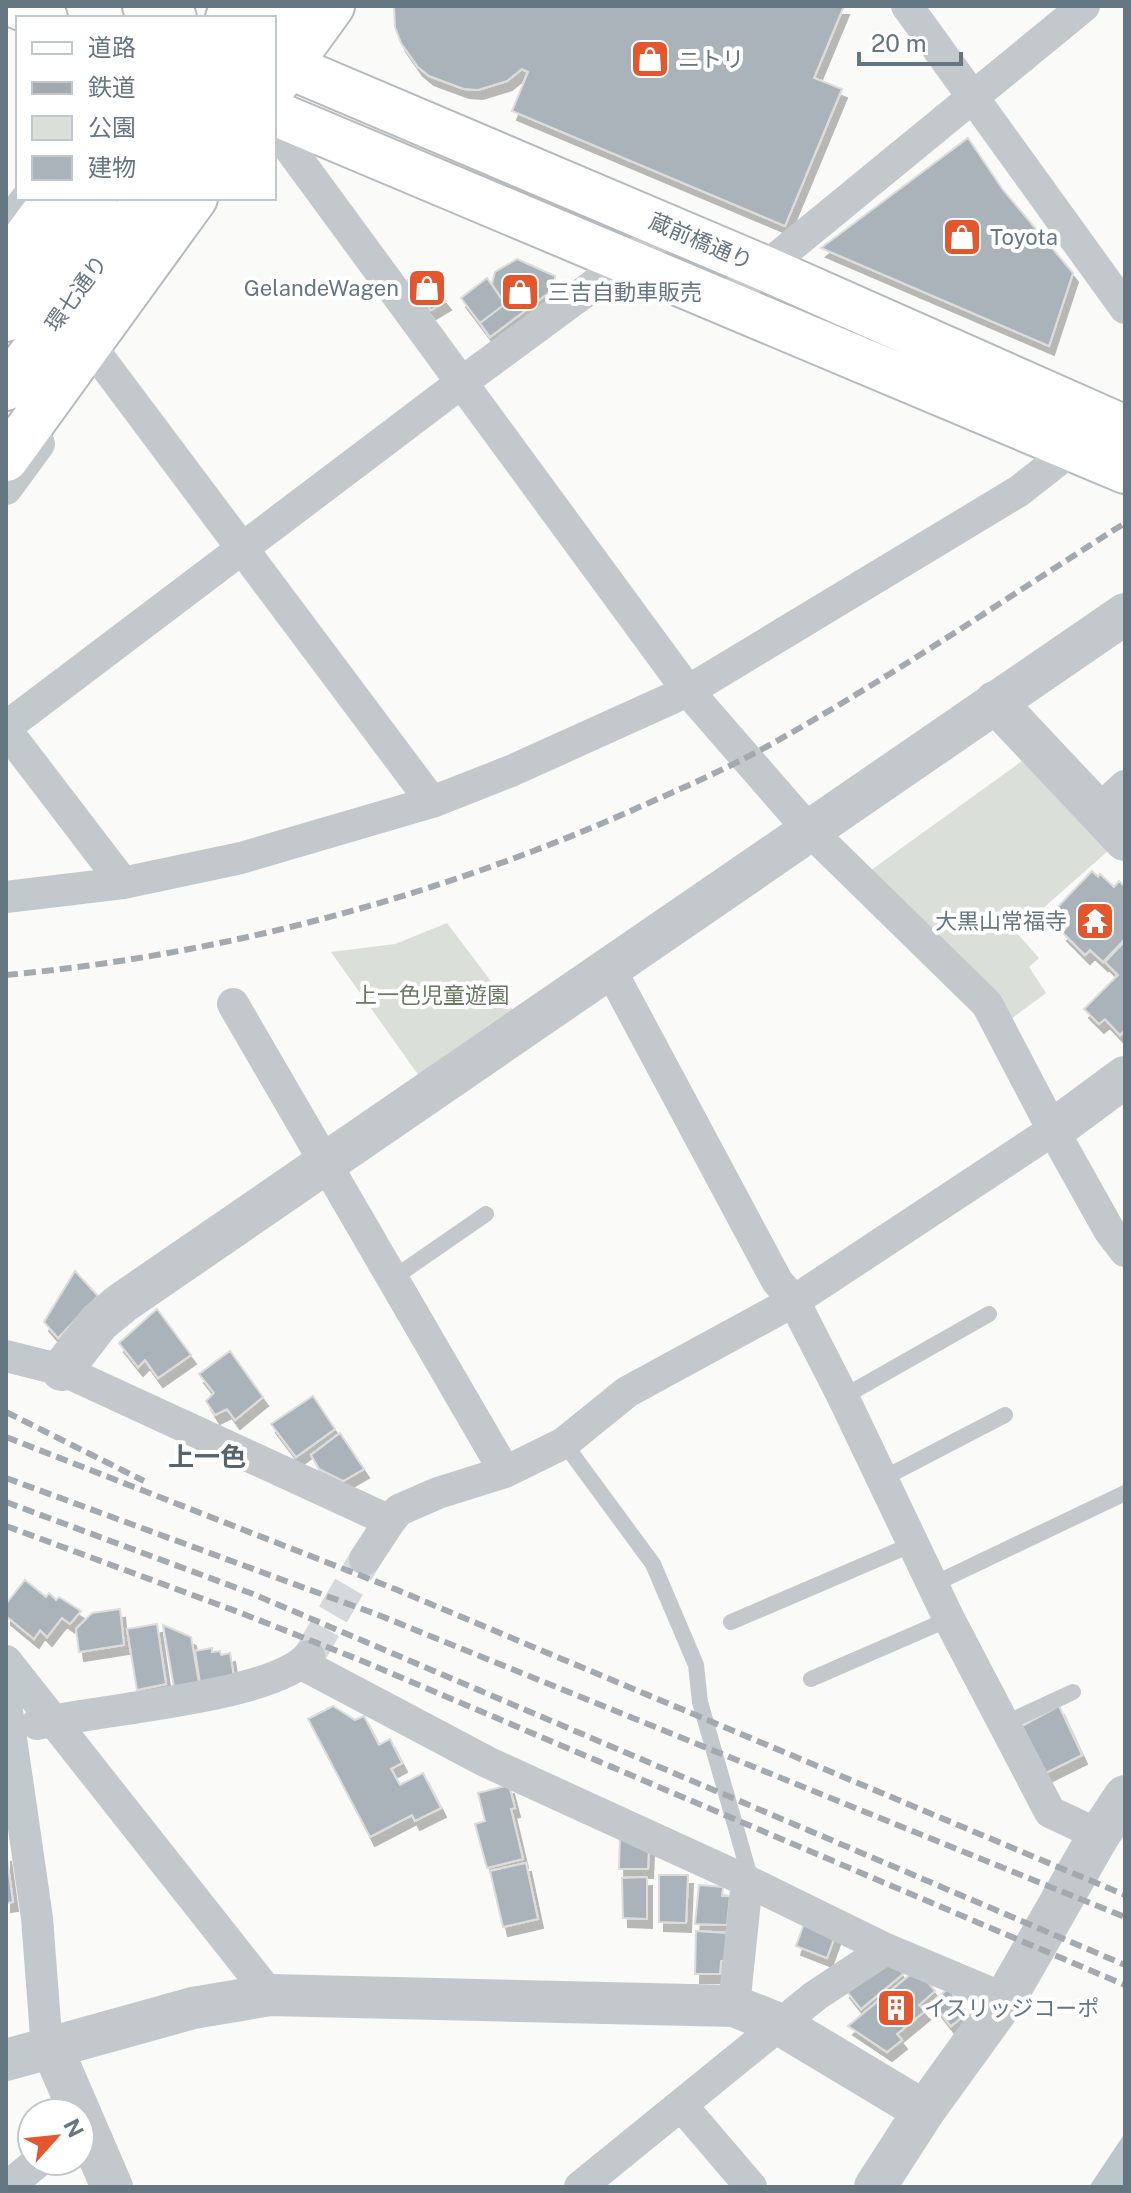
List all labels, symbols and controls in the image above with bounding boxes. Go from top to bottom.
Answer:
legend [16,16,276,200]
scale bar [859,16,961,66]
text: 20 m [871,29,927,57]
text: 道路 [88,33,136,61]
shop icon: ニトリ [629,38,671,80]
place label: ニトリ [678,46,744,72]
text: 鉄道 [88,73,136,101]
text: 公園 [88,113,136,141]
text: 建物 [88,153,136,181]
street label: 蔵前橋通り [645,208,757,274]
shop icon: Toyota [941,216,983,258]
place label: Toyota [990,224,1058,250]
street label: 環七通り [40,250,112,336]
shop icon: GelandeWagen [406,267,448,309]
shop icon: 三吉自動車販売 [499,271,541,313]
place label: GelandeWagen [244,275,399,301]
place label: 三吉自動車販売 [548,279,702,305]
temple icon: 大黒山常福寺 [1074,900,1116,942]
place label: 大黒山常福寺 [935,908,1067,934]
park label: 上一色児童遊園 [355,982,509,1008]
district label: 上一色 [168,1441,246,1472]
building icon: イスリッジコーポ [875,1987,917,2029]
place label: イスリッジコーポ [924,1995,1099,2021]
north arrow [16,2097,96,2177]
text: N [58,2114,89,2141]

